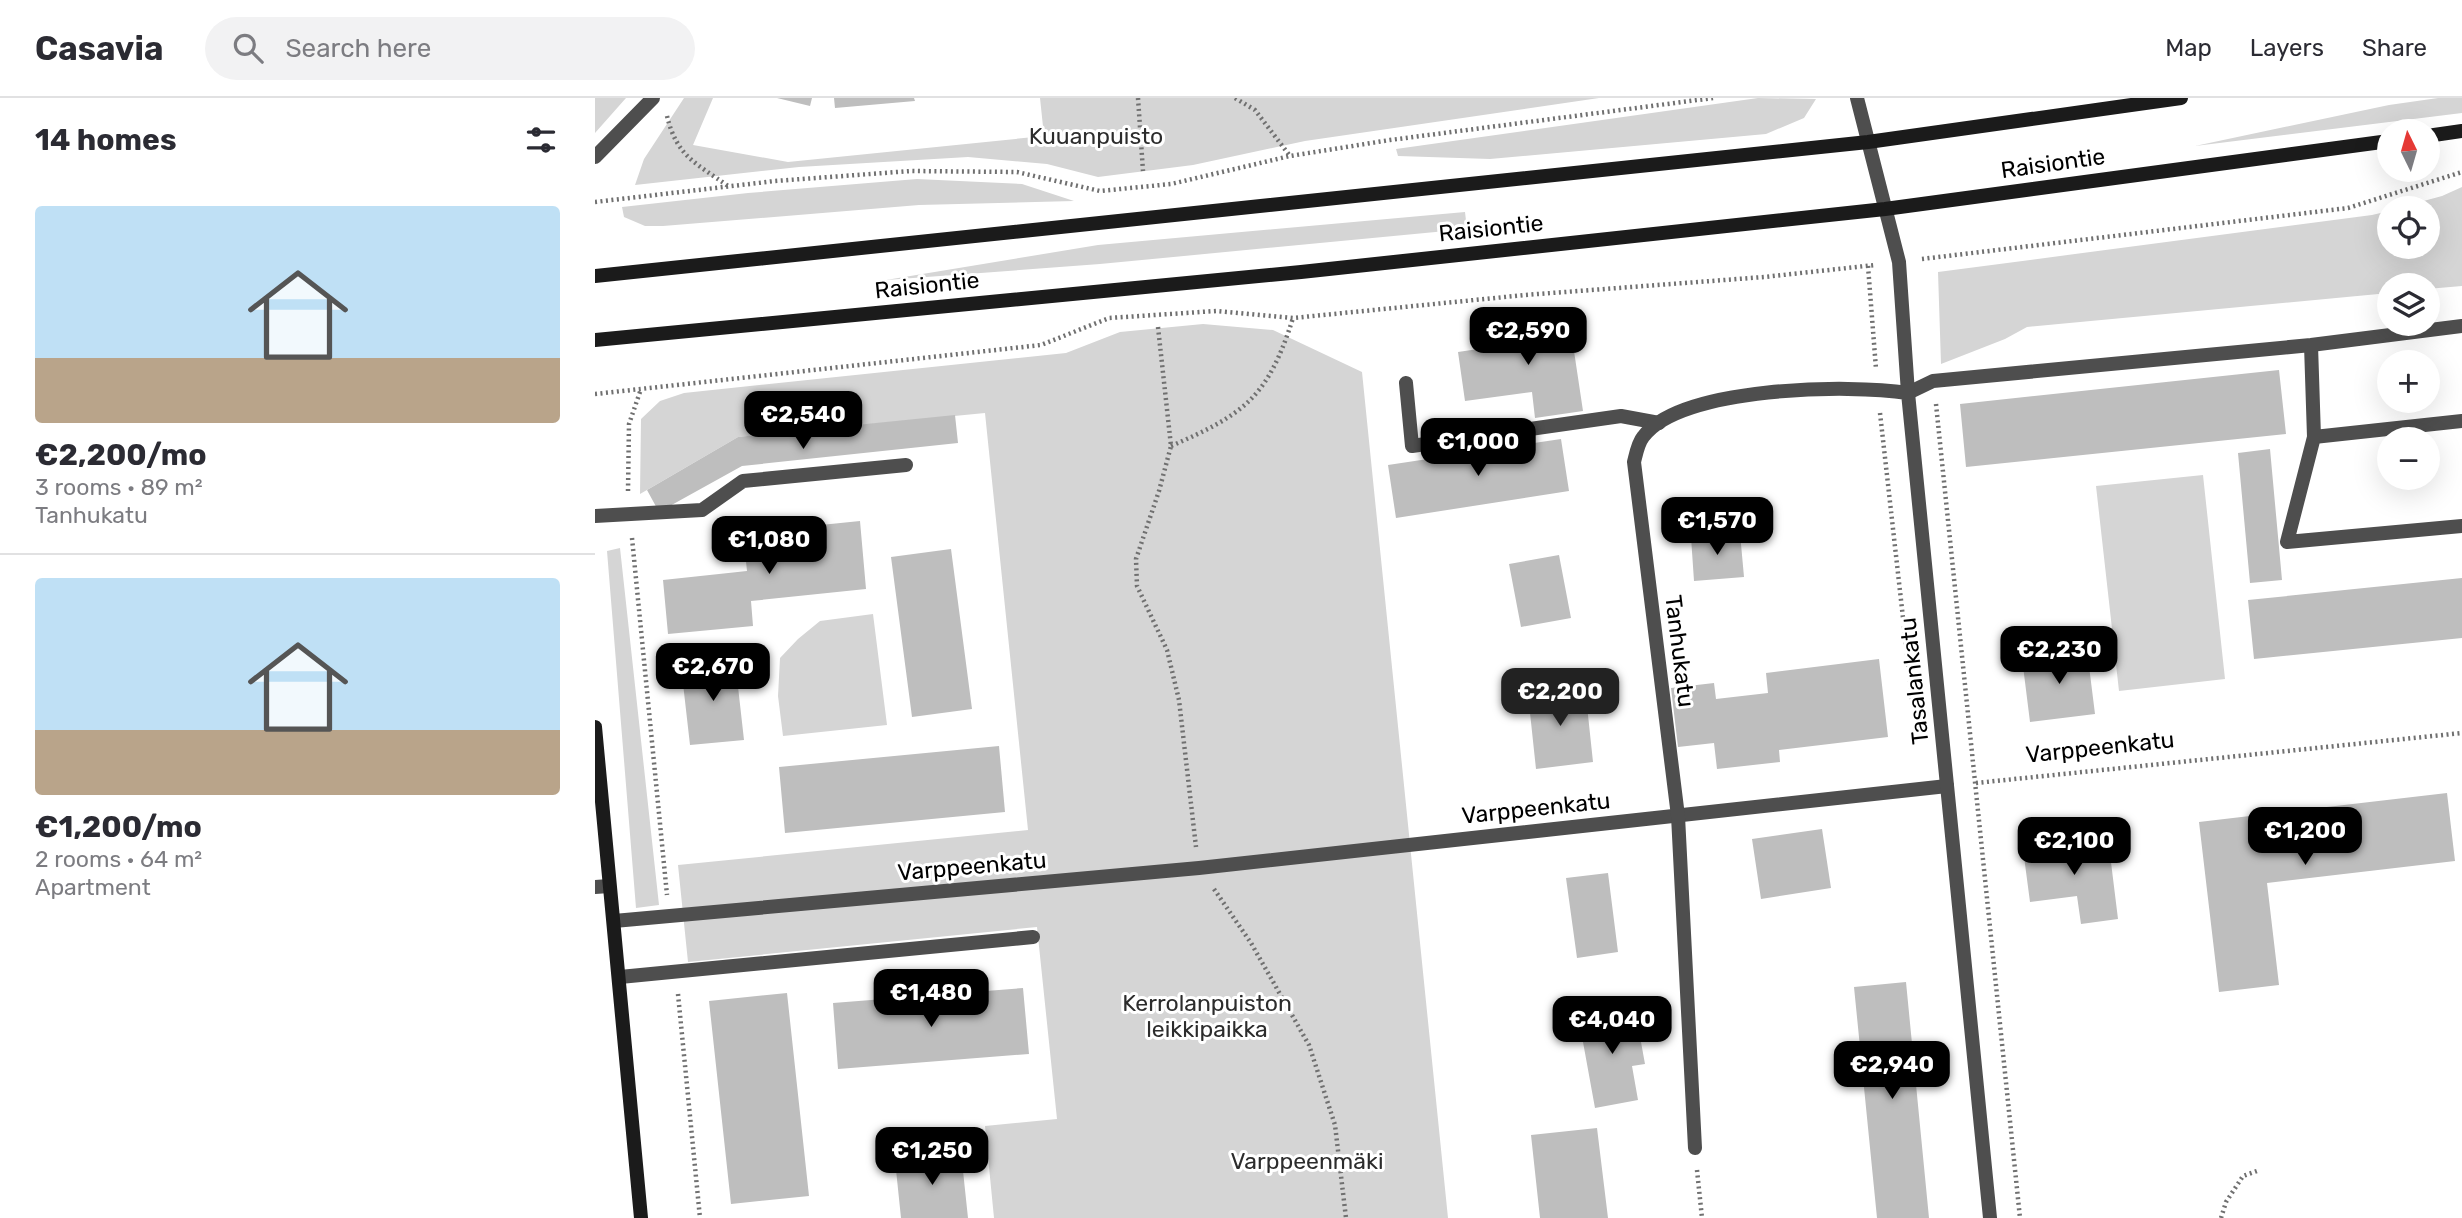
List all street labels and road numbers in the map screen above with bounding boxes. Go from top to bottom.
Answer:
street label: Raisiontie [1999,142,2107,184]
street label: Raisiontie [1437,209,1545,247]
street label: Raisiontie [873,266,981,304]
street label: Tanhukatu [1659,593,1701,709]
street label: Tasalankatu [1893,616,1935,746]
street label: Varppeenkatu [2024,725,2176,769]
street label: Varppeenkatu [1460,786,1612,830]
street label: Varppeenkatu [896,846,1048,886]

